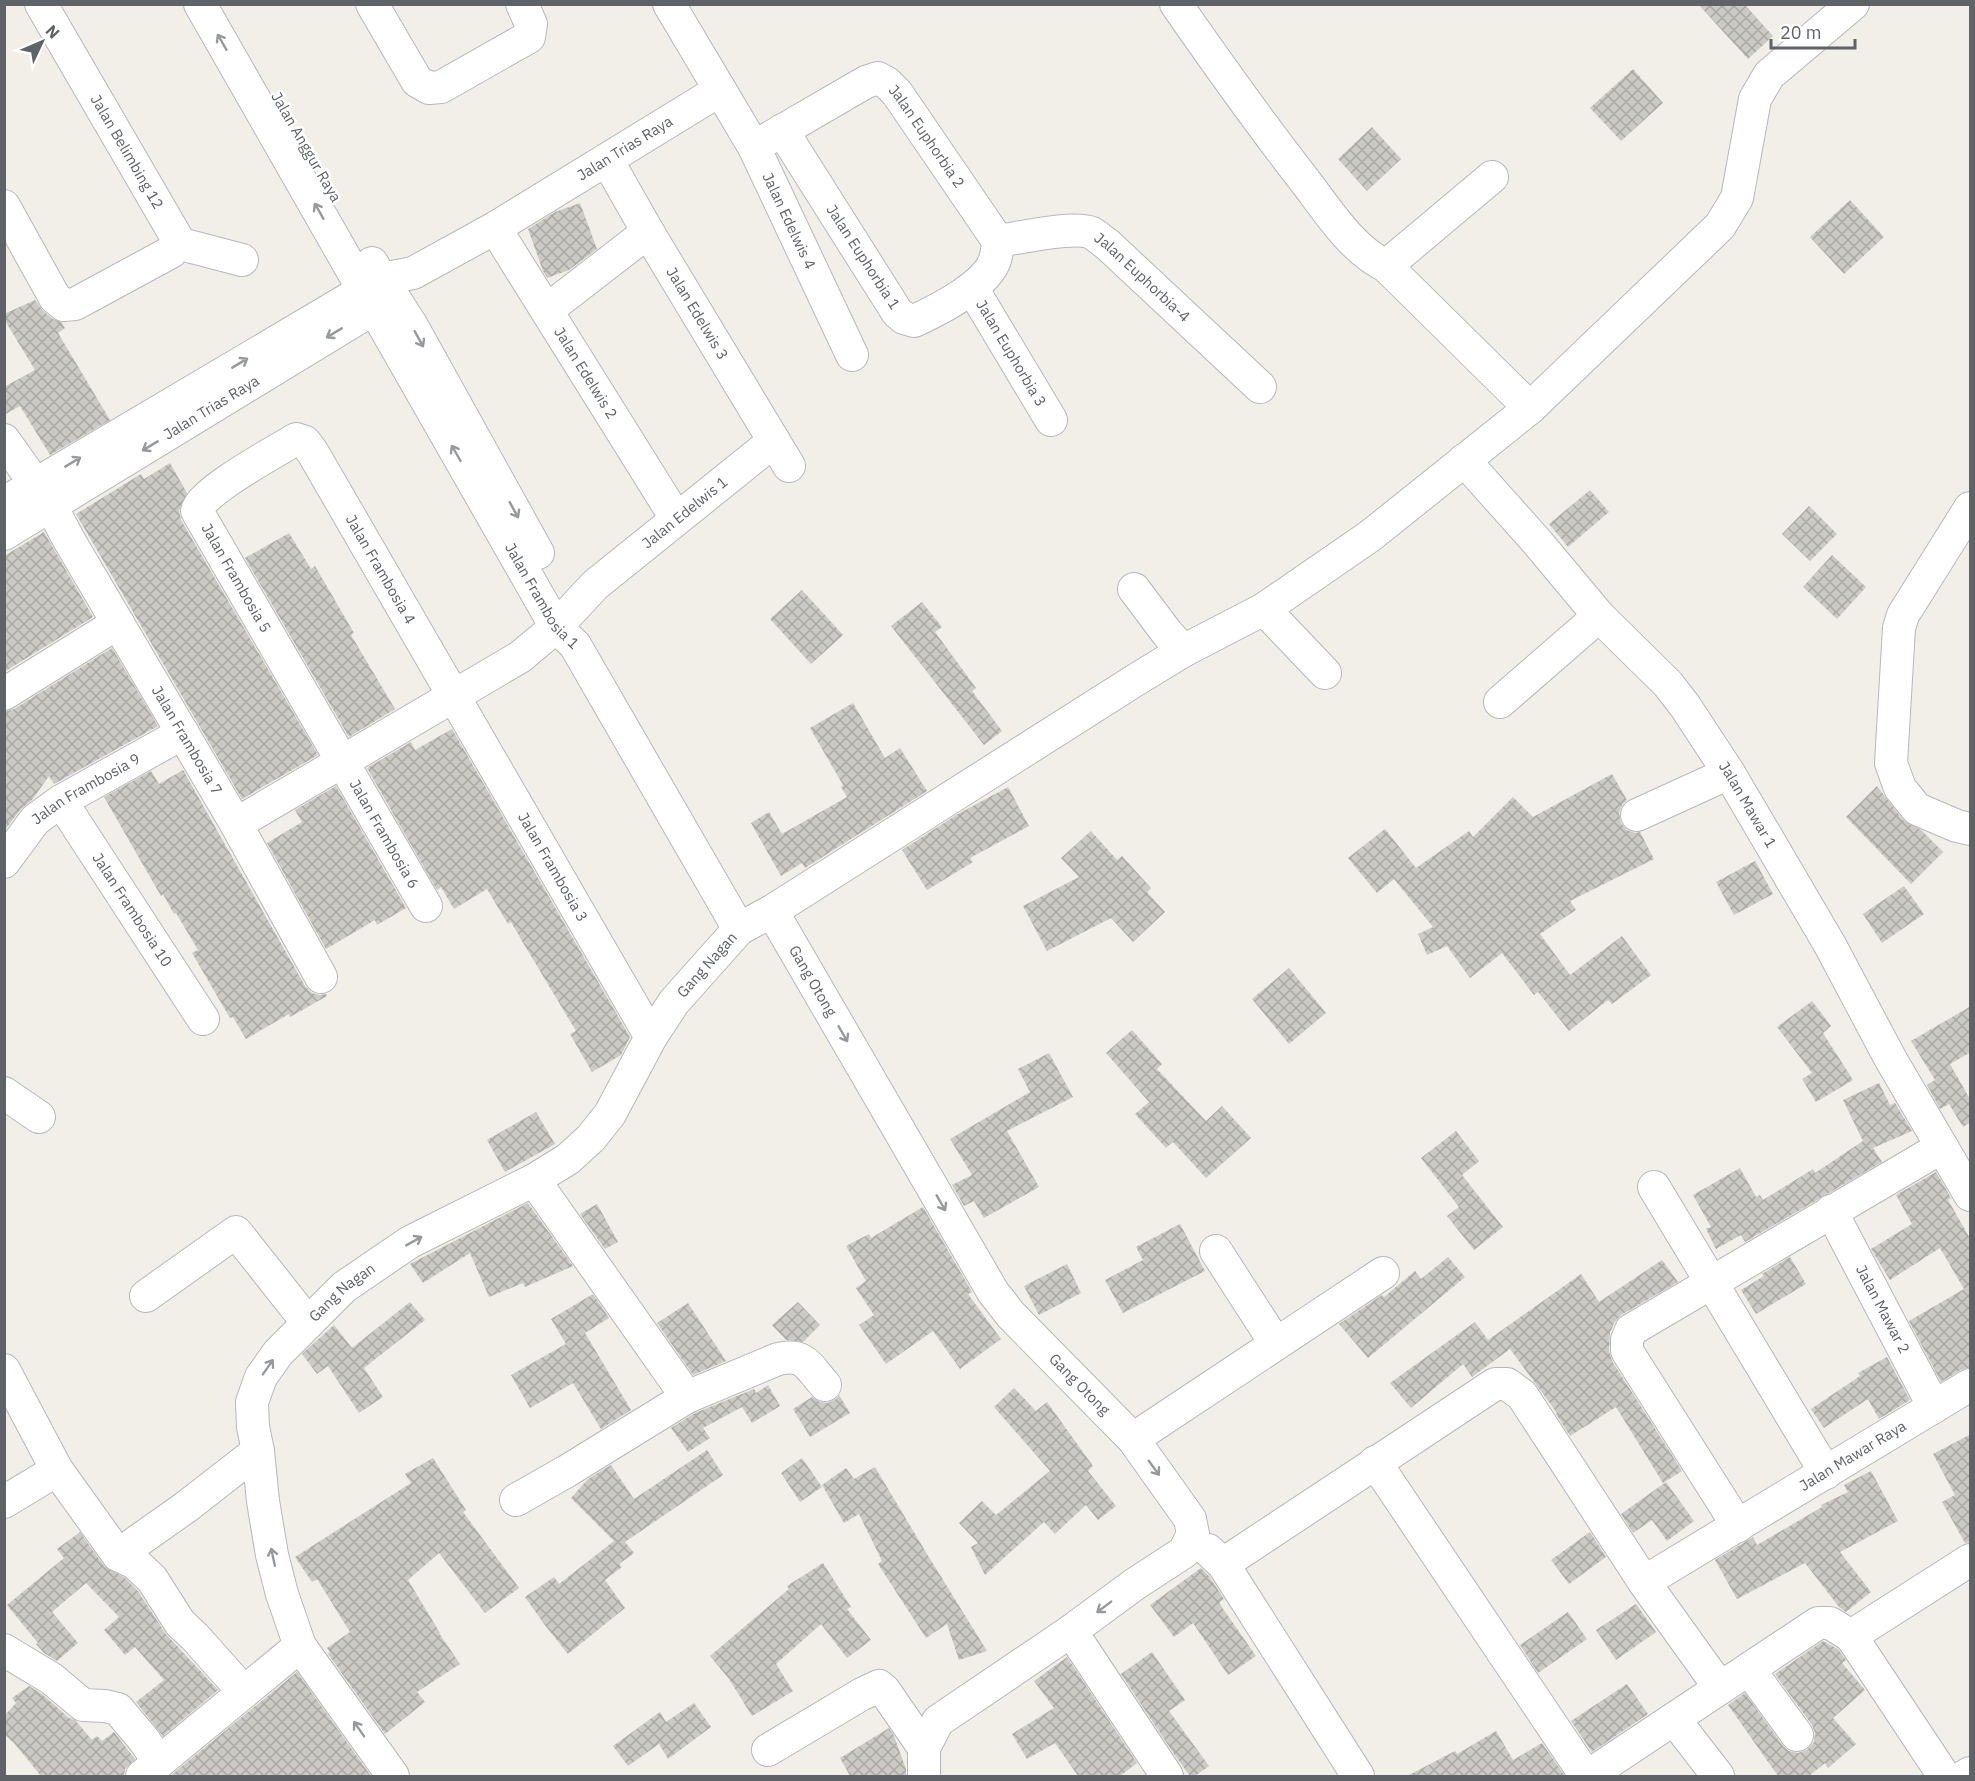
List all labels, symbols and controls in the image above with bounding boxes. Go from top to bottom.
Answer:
north arrow [12,12,72,72]
scale bar [1771,12,1855,50]
text: N [42,20,64,43]
text: 20 m [1780,21,1822,44]
one-way arrow [215,34,227,51]
street label: Jalan Euphorbia 2 [885,80,969,191]
street label: Jalan Anggur Raya [267,88,346,205]
street label: Jalan Belimbing 12 [87,91,168,212]
street label: Jalan Trias Raya [573,111,676,184]
street label: Jalan Edelwis 4 [758,169,820,272]
street label: Jalan Euphorbia 1 [822,201,904,313]
one-way arrow [313,203,325,220]
street label: Jalan Euphorbia-4 [1091,228,1194,326]
street label: Jalan Edelwis 3 [662,264,733,363]
street label: Jalan Euphorbia 3 [972,296,1051,410]
street label: Jalan Edelwis 2 [550,323,622,422]
one-way arrow [326,328,343,340]
one-way arrow [414,330,425,348]
one-way arrow [231,357,248,369]
street label: Jalan Trias Raya [160,371,263,443]
one-way arrow [142,440,159,452]
one-way arrow [450,445,462,462]
one-way arrow [64,456,81,468]
street label: Jalan Edelwis 1 [638,472,731,552]
one-way arrow [509,500,520,518]
street label: Jalan Frambosia 4 [342,511,420,627]
street label: Jalan Frambosia 5 [197,520,275,636]
street label: Jalan Frambosia 1 [501,539,583,653]
street label: Jalan Frambosia 7 [148,682,227,798]
street label: Jalan Frambosia 9 [28,749,143,828]
street label: Jalan Mawar 1 [1715,758,1781,851]
street label: Jalan Frambosia 6 [345,776,423,892]
street label: Jalan Frambosia 3 [514,809,592,925]
street label: Jalan Frambosia 10 [88,849,176,970]
street label: Gang Nagan [672,928,741,1001]
street label: Gang Otong [785,942,841,1020]
one-way arrow [837,1025,849,1042]
one-way arrow [935,1194,947,1211]
one-way arrow [405,1235,422,1247]
street label: Gang Nagan [305,1259,379,1326]
street label: Jalan Mawar 2 [1852,1261,1914,1357]
street label: Gang Otong [1045,1349,1114,1419]
one-way arrow [262,1360,274,1376]
street label: Jalan Mawar Raya [1796,1416,1909,1495]
one-way arrow [1147,1459,1160,1475]
one-way arrow [267,1548,278,1567]
one-way arrow [1096,1600,1112,1613]
one-way arrow [353,1721,365,1737]

